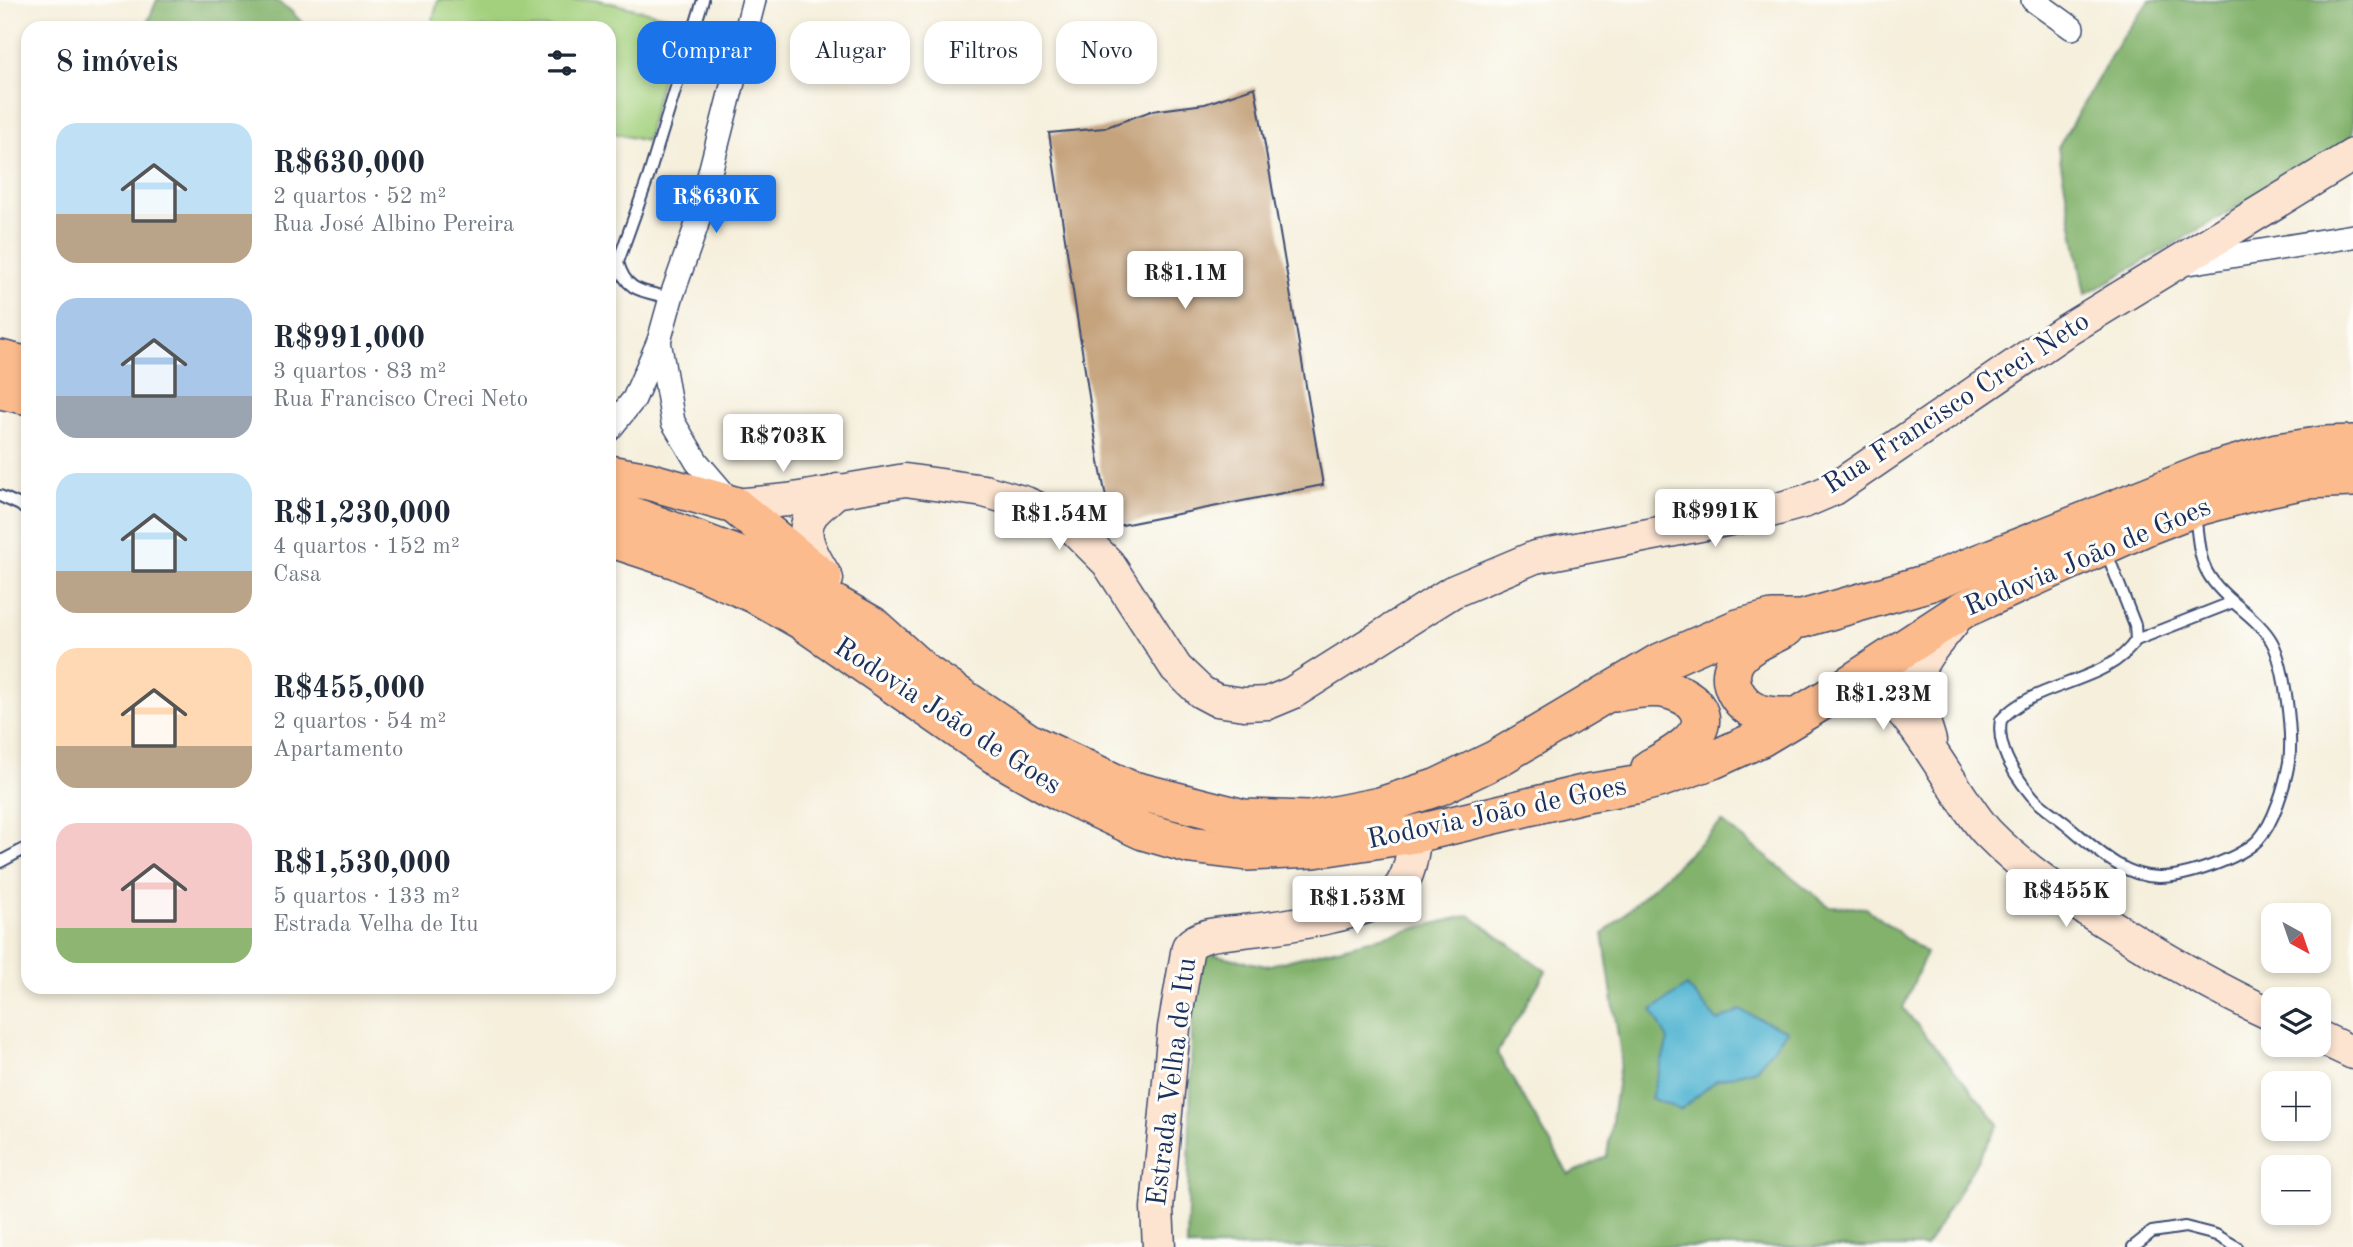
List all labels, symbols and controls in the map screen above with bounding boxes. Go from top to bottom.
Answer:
chip: Comprar [637,21,776,84]
chip: Alugar [790,21,910,84]
chip: Filtros [924,21,1042,84]
chip: Novo [1056,21,1157,84]
icon: filters [543,44,581,82]
text: 8 imóveis [56,48,178,78]
text: R$630,000 [273,149,425,179]
icon: home [112,151,196,235]
pin: R$630K [659,176,773,235]
text: 2 quartos · 52 m² [273,185,446,208]
text: R$630K [672,186,760,209]
text: Rua José Albino Pereira [273,213,514,236]
pin: R$1.1M [1128,252,1242,311]
text: R$1.1M [1143,262,1227,285]
street label: Rua Francisco Creci Neto [1819,308,2095,500]
text: R$991,000 [273,324,425,354]
icon: home [112,326,196,410]
text: 3 quartos · 83 m² [273,360,446,383]
text: Rua Francisco Creci Neto [273,388,528,411]
pin: R$703K [726,414,840,474]
text: R$703K [739,425,827,448]
pin: R$991K [1658,490,1772,549]
pin: R$1.54M [994,492,1124,552]
street label: Rodovia João de Goes [1961,493,2215,623]
text: R$1,230,000 [273,499,451,529]
text: R$991K [1671,500,1759,523]
icon: home [112,501,196,585]
text: R$1.54M [1010,503,1108,526]
text: 4 quartos · 152 m² [273,535,460,558]
text: Casa [273,563,321,586]
street label: Rodovia João de Goes [829,633,1065,801]
pin: R$1.23M [1818,672,1948,732]
text: R$455,000 [273,674,425,704]
icon: home [112,676,196,760]
text: R$1.23M [1834,683,1932,706]
text: 2 quartos · 54 m² [273,710,446,733]
text: Apartamento [273,738,403,761]
street label: Rodovia João de Goes [1365,773,1629,855]
text: R$1,530,000 [273,849,451,879]
icon: home [112,851,196,935]
pin: R$455K [2009,870,2123,929]
pin: R$1.53M [1292,876,1422,936]
text: R$455K [2022,880,2110,903]
text: 5 quartos · 133 m² [273,885,460,908]
text: R$1.53M [1308,887,1406,910]
north arrow [2261,903,2331,973]
map controls [2261,903,2331,1225]
text: Estrada Velha de Itu [273,913,479,936]
street label: Estrada Velha de Itu [1144,956,1202,1208]
button: layers [2261,987,2331,1057]
button: + [2261,1071,2331,1141]
button: − [2261,1155,2331,1225]

